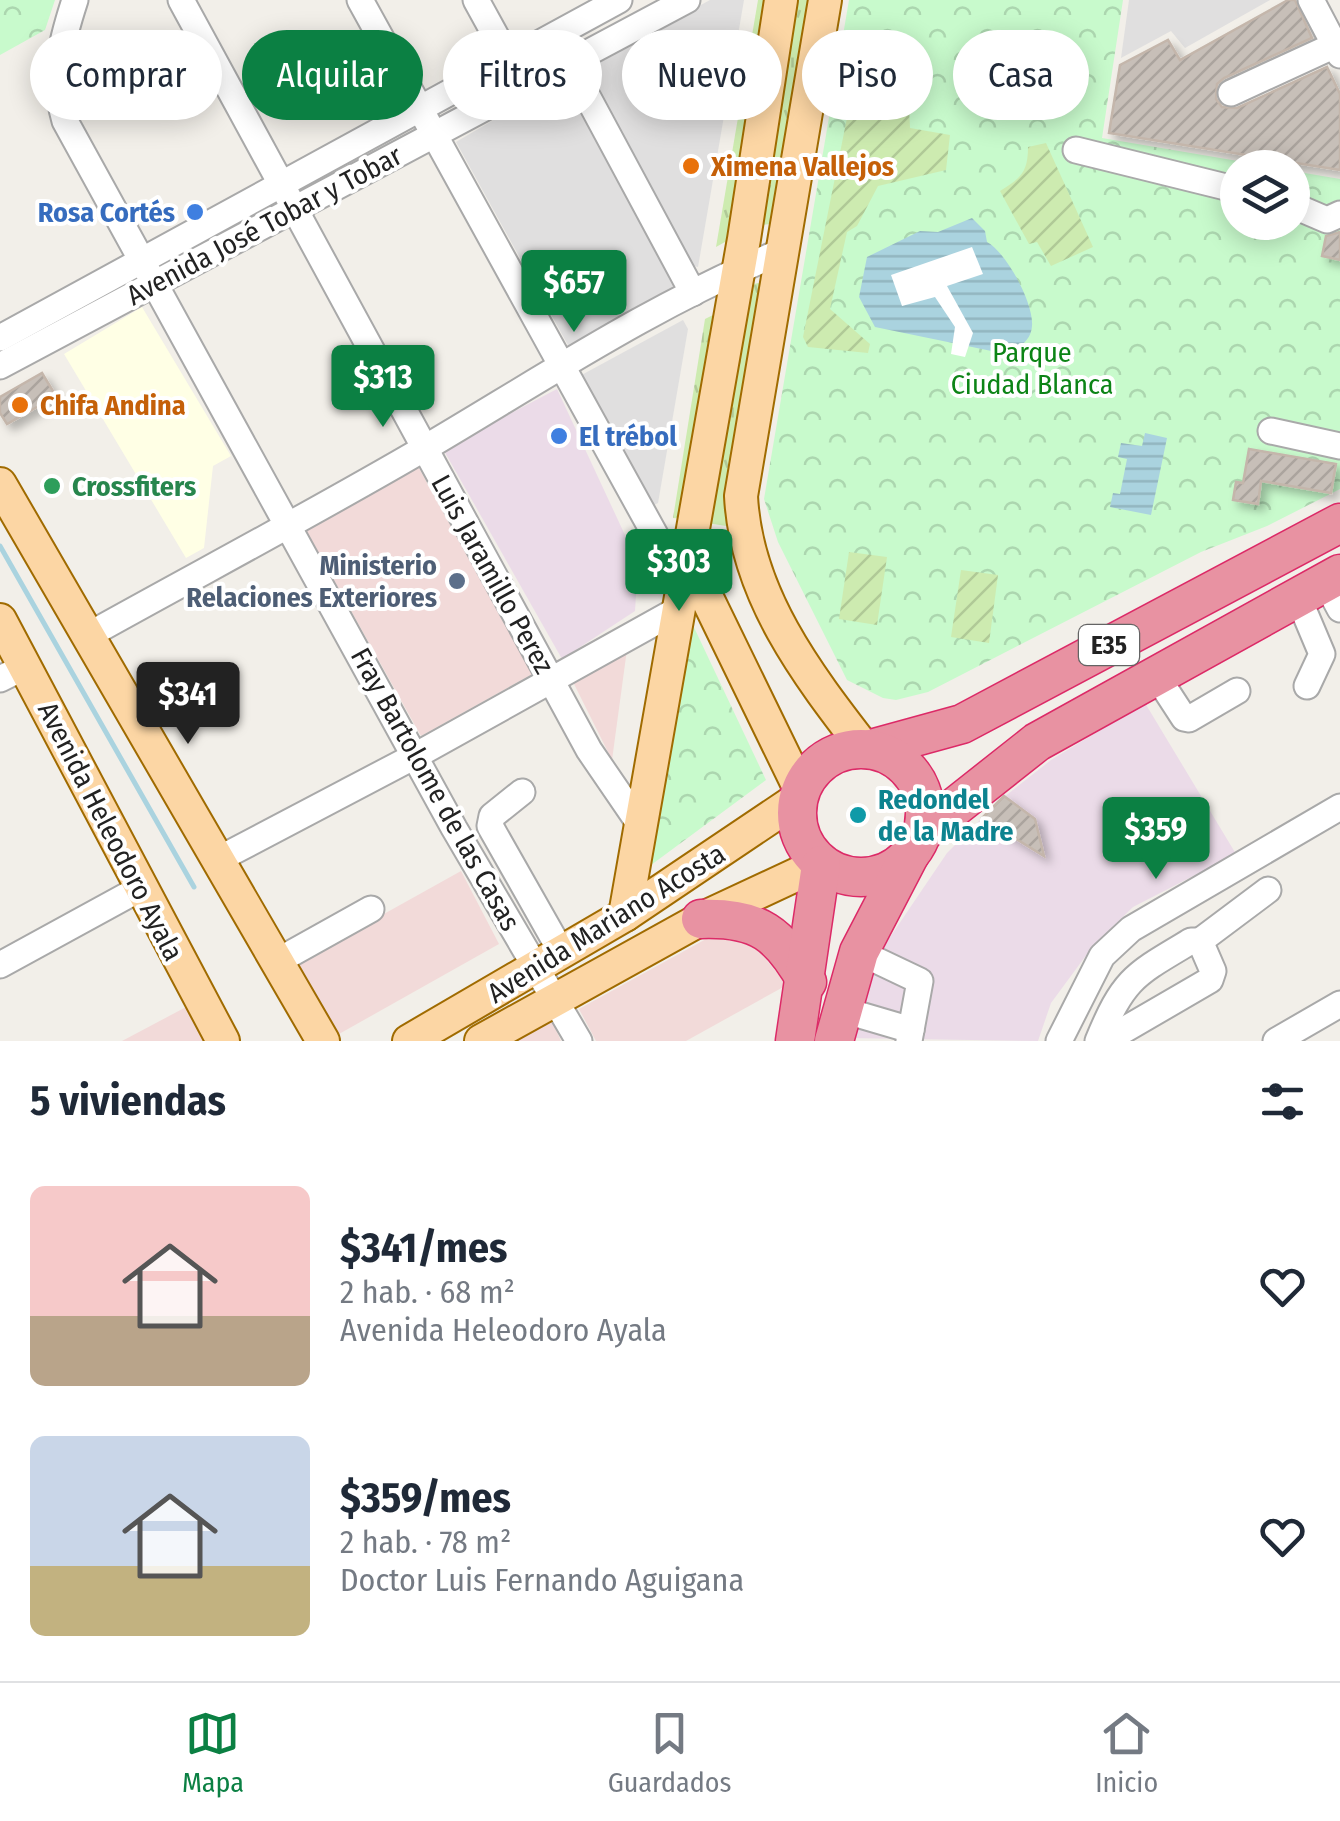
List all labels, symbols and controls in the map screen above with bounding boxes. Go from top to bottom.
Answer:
chip: Comprar [30,30,222,120]
chip: Alquilar [242,30,423,120]
chip: Filtros [443,30,602,120]
chip: Nuevo [622,30,782,120]
chip: Piso [802,30,933,120]
chip: Casa [953,30,1089,120]
street label: Avenida José Tobar y Tobar [121,139,408,312]
place label: Ximena Vallejos [710,150,894,183]
map controls [1220,150,1310,240]
button: layers [1220,150,1310,240]
marker: Ximena Vallejos [680,155,702,177]
place label: Rosa Cortés [38,196,175,229]
marker: Rosa Cortés [184,201,206,223]
pin: $657 [515,250,633,335]
text: $657 [543,263,605,301]
park label: Parque Ciudad Blanca [951,336,1113,401]
pin: $313 [324,345,442,430]
text: $313 [353,358,413,396]
place label: Chifa Andina [40,389,186,422]
marker: Chifa Andina [9,394,31,416]
place label: El trébol [579,420,677,453]
marker: El trébol [548,425,570,447]
street label: Luis Jaramillo Perez [424,469,561,679]
place label: Crossfiters [72,470,196,503]
marker: Crossfiters [41,475,63,497]
pin: $303 [620,529,738,614]
text: $303 [647,542,711,580]
place label: Ministerio Relaciones Exteriores [186,549,437,614]
marker: Ministerio Relaciones Exteriores [446,570,468,592]
road number: E35 [1079,625,1139,665]
street label: Fray Bartolome de las Casas [344,642,527,936]
pin: $341 [129,662,247,747]
text: $341 [159,675,217,713]
street label: Avenida Heleodoro Ayala [31,696,190,966]
place label: Redondel de la Madre [878,783,1014,848]
pin: $359 [1097,797,1215,882]
marker: Redondel de la Madre [847,804,869,826]
text: $359 [1125,810,1187,848]
street label: Avenida Mariano Acosta [481,837,731,1010]
icon: filters [1255,1074,1310,1129]
text: 5 viviendas [30,1076,226,1126]
text: $341/mes [340,1223,507,1273]
icon: home [110,1226,230,1346]
icon: heart [1255,1259,1310,1314]
text: 2 hab. · 68 m² [340,1273,515,1311]
text: Avenida Heleodoro Ayala [340,1311,667,1349]
text: $359/mes [340,1473,511,1523]
icon: home [110,1476,230,1596]
icon: heart [1255,1509,1310,1564]
text: 2 hab. · 78 m² [340,1523,511,1561]
text: Doctor Luis Fernando Aguigana [340,1561,744,1599]
tab: Mapa [182,1706,244,1799]
tab: Guardados [608,1706,731,1799]
tab: Inicio [1095,1706,1158,1799]

